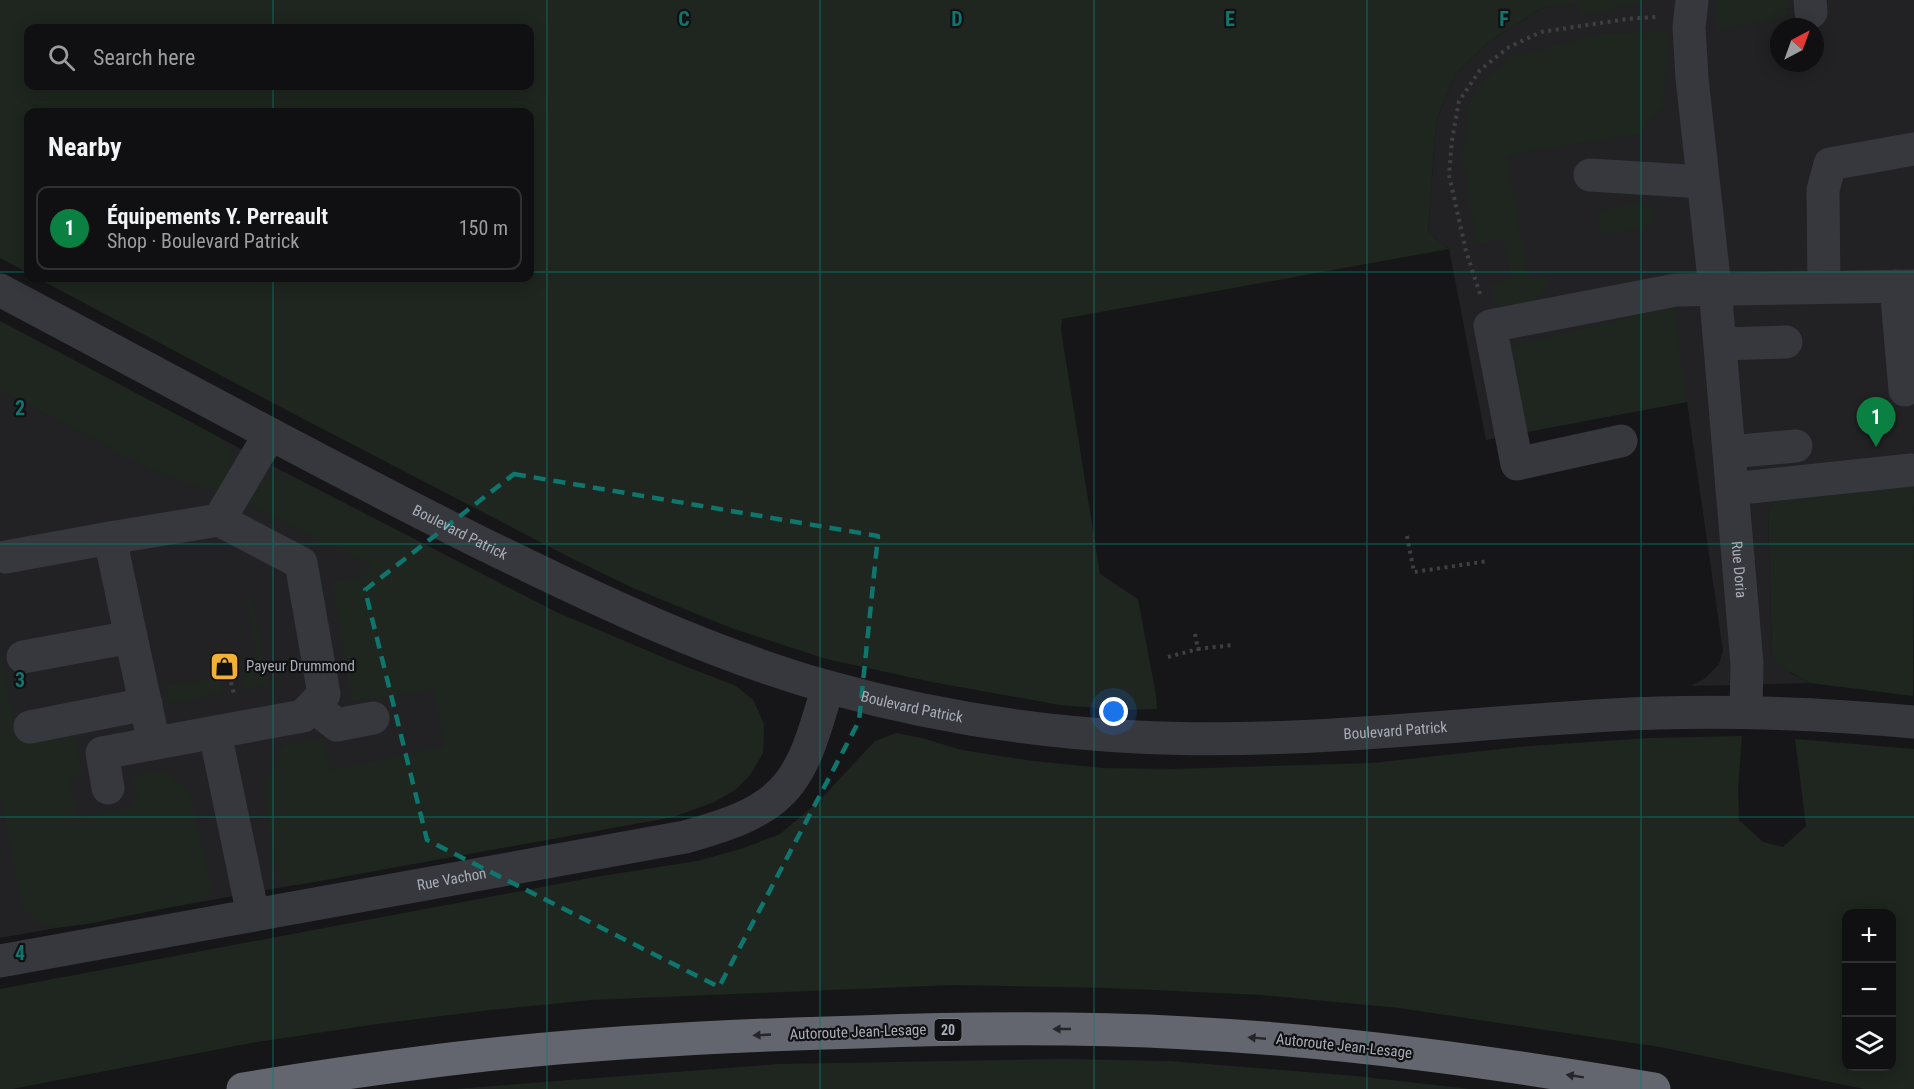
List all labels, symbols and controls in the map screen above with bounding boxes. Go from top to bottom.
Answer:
text: C [678,7,690,31]
text: D [951,7,963,31]
text: E [1225,7,1235,31]
text: F [1499,7,1509,31]
north arrow [1770,18,1824,72]
search box [24,24,534,90]
icon: search [45,41,78,74]
text: Search here [93,45,195,70]
text: Nearby [48,132,122,162]
text: Équipements Y. Perreault [107,204,328,229]
text: 1 [64,216,75,240]
text: 150 m [459,216,508,240]
text: Shop · Boulevard Patrick [107,229,299,253]
text: 2 [15,396,25,420]
pin: 1 [1856,398,1896,447]
street label: Boulevard Patrick [410,501,511,564]
street label: Rue Doria [1728,540,1750,599]
shop icon: Payeur Drummond [209,650,241,682]
place label: Payeur Drummond [246,657,355,675]
text: 3 [15,668,25,692]
street label: Boulevard Patrick [859,687,965,726]
your location [1099,697,1128,726]
street label: Boulevard Patrick [1343,718,1448,743]
street label: Rue Vachon [416,864,488,894]
map controls [1842,909,1896,1071]
button: + [1842,909,1896,963]
text: 4 [15,941,25,965]
button: − [1842,963,1896,1017]
button: layers [1842,1017,1896,1071]
road number: 20 [934,1019,962,1041]
street label: Autoroute Jean-Lesage [789,1021,927,1043]
one-way arrow [1052,1024,1071,1034]
street label: Autoroute Jean-Lesage [1275,1030,1413,1062]
one-way arrow [752,1031,771,1040]
one-way arrow [1247,1033,1266,1043]
one-way arrow [1565,1071,1584,1080]

